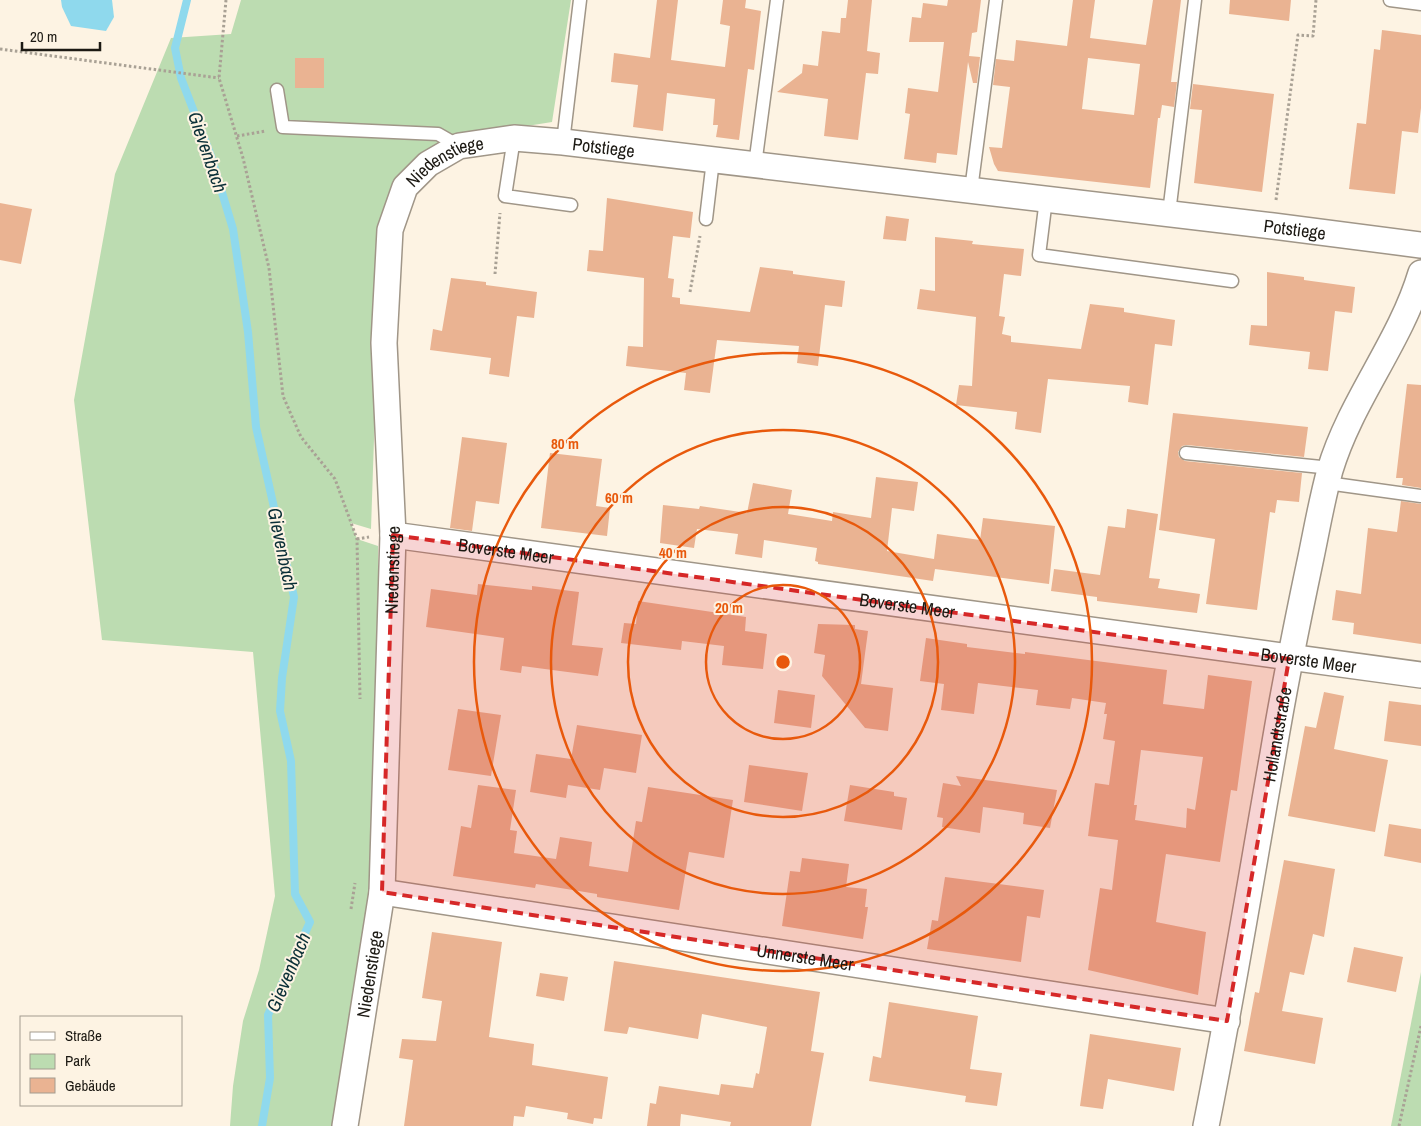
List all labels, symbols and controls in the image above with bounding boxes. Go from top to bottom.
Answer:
scale bar [22,20,100,52]
text: 20 m [30,26,57,47]
water label: Gievenbach [182,108,234,196]
street label: Niedenstiege [400,130,485,192]
street label: Potstiege [571,131,636,163]
street label: Potstiege [1262,212,1327,245]
text: 80 m [551,433,579,454]
text: 60 m [605,487,633,508]
water label: Gievenbach [262,505,304,593]
street label: Niedenstiege [378,526,406,614]
street label: Boverste Meer [457,532,555,569]
text: 40 m [659,542,687,563]
street label: Boverste Meer [858,586,957,624]
text: 20 m [715,597,743,618]
street label: Boverste Meer [1259,641,1358,679]
centre of rings [774,653,792,671]
street label: Hollandtstraße [1256,685,1297,784]
water label: Gievenbach [260,928,316,1016]
street label: Niedenstiege [350,929,388,1019]
street label: Unnerste Meer [755,937,855,976]
legend [20,1016,182,1106]
text: Straße [65,1025,102,1046]
text: Park [65,1050,91,1071]
text: Gebäude [65,1075,116,1096]

